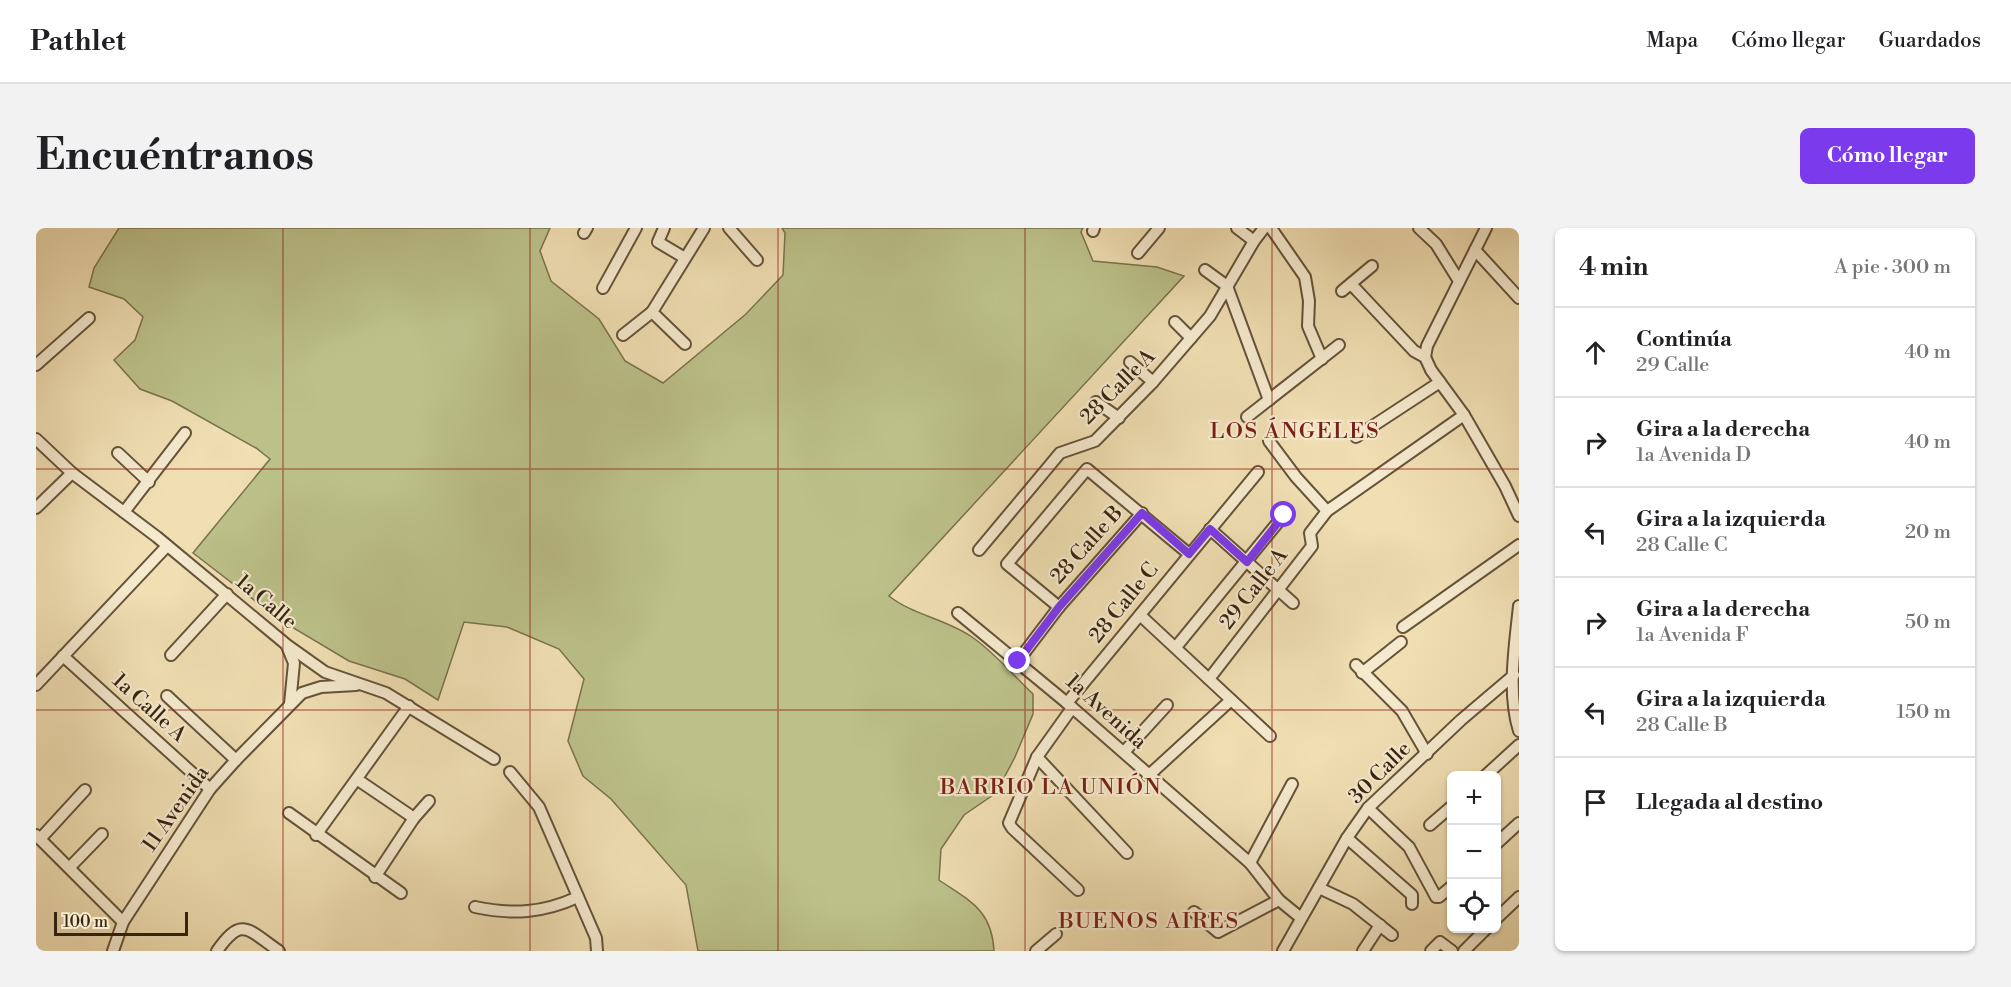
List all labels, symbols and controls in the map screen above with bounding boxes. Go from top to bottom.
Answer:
text: Pathlet [30,24,126,59]
text: Mapa [1646,28,1698,54]
text: Cómo llegar [1731,28,1846,54]
text: Guardados [1879,28,1981,54]
button: Cómo llegar [1800,128,1975,184]
text: Encuéntranos [36,130,314,183]
text: 4 min [1579,251,1649,283]
text: A pie · 300 m [1834,255,1951,280]
text: Continúa [1636,326,1732,353]
icon: ahead [1579,336,1612,369]
text: 40 m [1904,340,1951,365]
street label: 28 Calle A [1075,343,1162,430]
text: 29 Calle [1636,353,1709,378]
text: Gira a la derecha [1636,416,1810,443]
district label: LOS ÁNGELES [1210,417,1380,445]
icon: right [1579,426,1612,459]
text: 40 m [1904,430,1951,455]
text: 1a Avenida D [1636,443,1751,468]
street label: 28 Calle B [1045,500,1129,590]
route start [1270,501,1296,527]
text: Gira a la izquierda [1636,506,1826,533]
icon: left [1579,516,1612,549]
text: 20 m [1905,520,1951,545]
text: 28 Calle C [1636,533,1727,558]
street label: 29 Calle A [1214,543,1294,635]
street label: 28 Calle C [1084,558,1164,648]
street label: 1a Calle [230,569,302,635]
text: Gira a la derecha [1636,596,1810,623]
icon: right [1579,606,1612,639]
text: 50 m [1905,610,1951,635]
text: 1a Avenida F [1636,623,1749,648]
route end [1004,647,1030,673]
street label: 1a Calle A [107,668,192,748]
street label: 1a Avenida [1060,669,1152,755]
text: Gira a la izquierda [1636,686,1826,713]
icon: left [1579,696,1612,729]
text: 150 m [1896,700,1951,725]
text: 28 Calle B [1636,713,1728,738]
street label: 30 Calle [1343,736,1417,810]
street label: 11 Avenida [137,761,215,857]
map controls [1447,771,1501,933]
button: + [1447,771,1501,825]
district label: BARRIO LA UNIÓN [939,772,1162,801]
icon: arrive [1579,786,1612,819]
text: Llegada al destino [1636,789,1823,816]
button: − [1447,825,1501,879]
button: locate [1447,879,1501,933]
district label: BUENOS AIRES [1057,908,1240,935]
scale bar [54,909,188,936]
text: 100 m [63,912,108,932]

